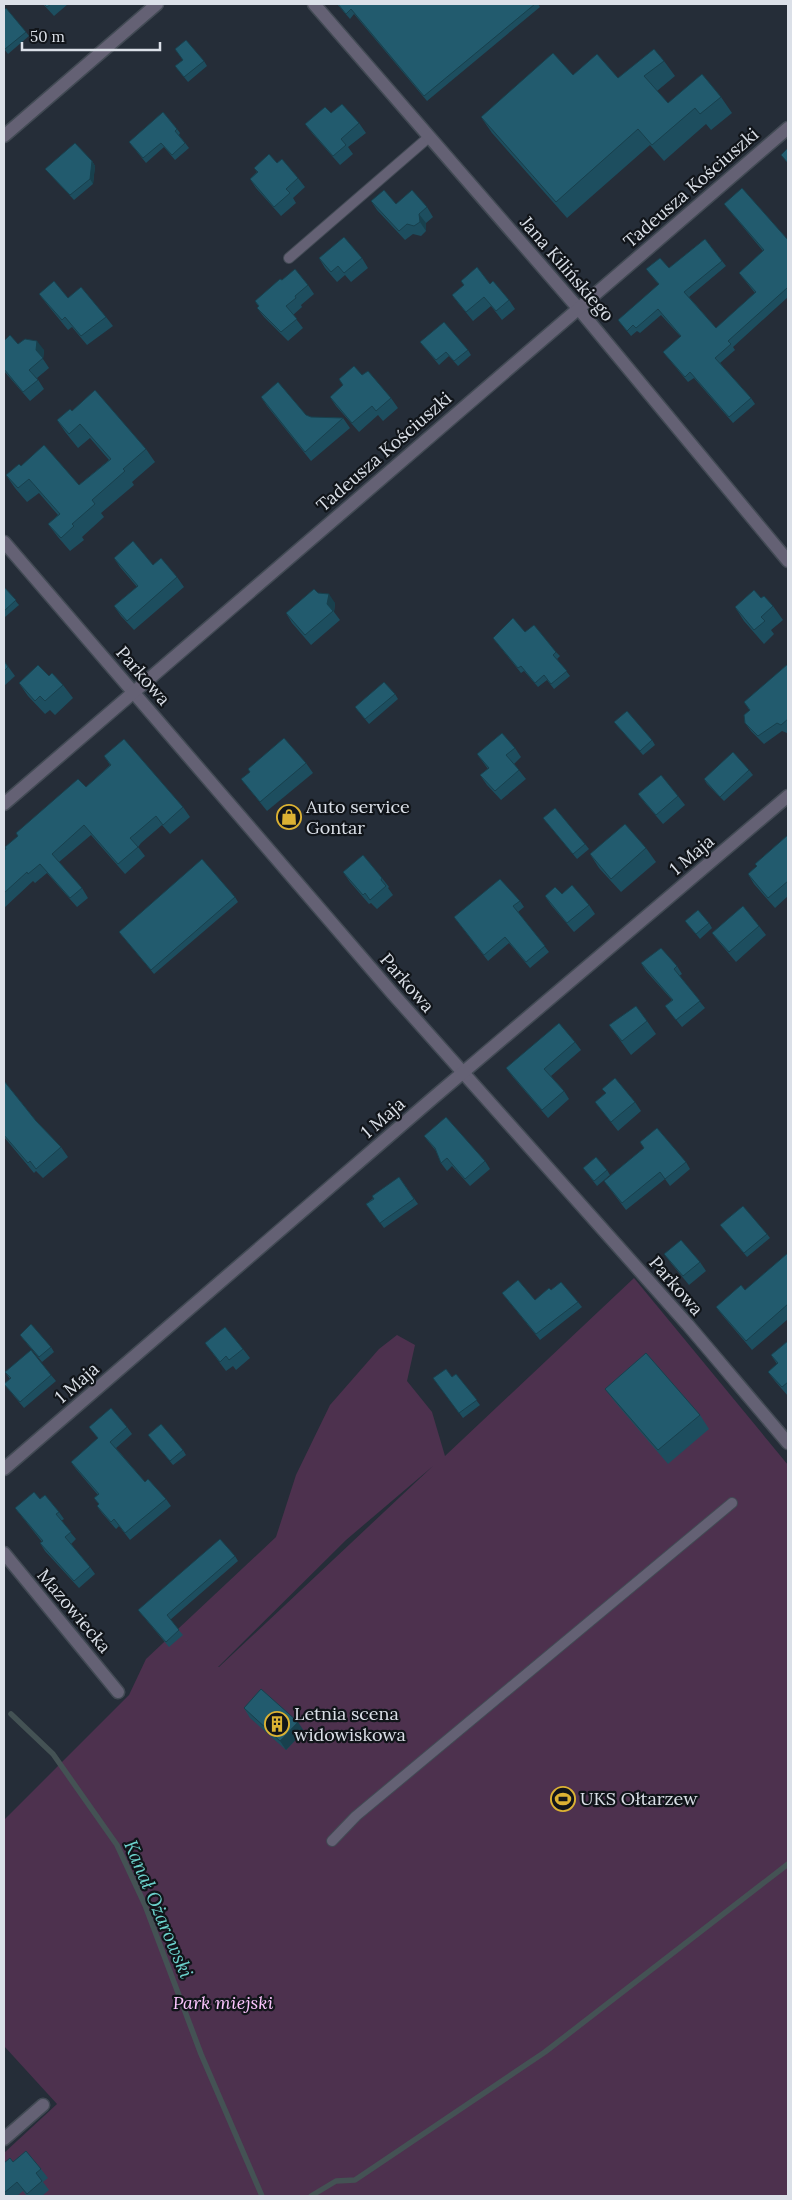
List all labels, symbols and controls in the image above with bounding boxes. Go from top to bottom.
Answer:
scale bar [22,20,160,52]
text: 50 m [30,27,65,46]
street label: Tadeusza Kościuszki [618,123,763,253]
street label: Jana Kilińskiego [515,211,619,326]
street label: Tadeusza Kościuszki [311,387,456,517]
street label: Parkowa [111,641,175,710]
place label: Auto service Gontar [305,795,410,839]
shop icon: Auto service Gontar [276,804,302,830]
street label: 1 Maja [665,829,719,880]
street label: Parkowa [375,948,439,1017]
street label: 1 Maja [356,1092,409,1143]
street label: Parkowa [644,1251,708,1320]
street label: 1 Maja [50,1357,103,1408]
street label: Mazowiecka [33,1564,116,1657]
place label: Letnia scena widowiskowa [294,1702,406,1746]
building icon: Letnia scena widowiskowa [264,1711,290,1737]
sports icon: UKS Ołtarzew [550,1786,576,1812]
place label: UKS Ołtarzew [580,1787,698,1810]
water label: Kanał Ożarowski [119,1836,199,1982]
park label: Park miejski [173,1991,274,2014]

